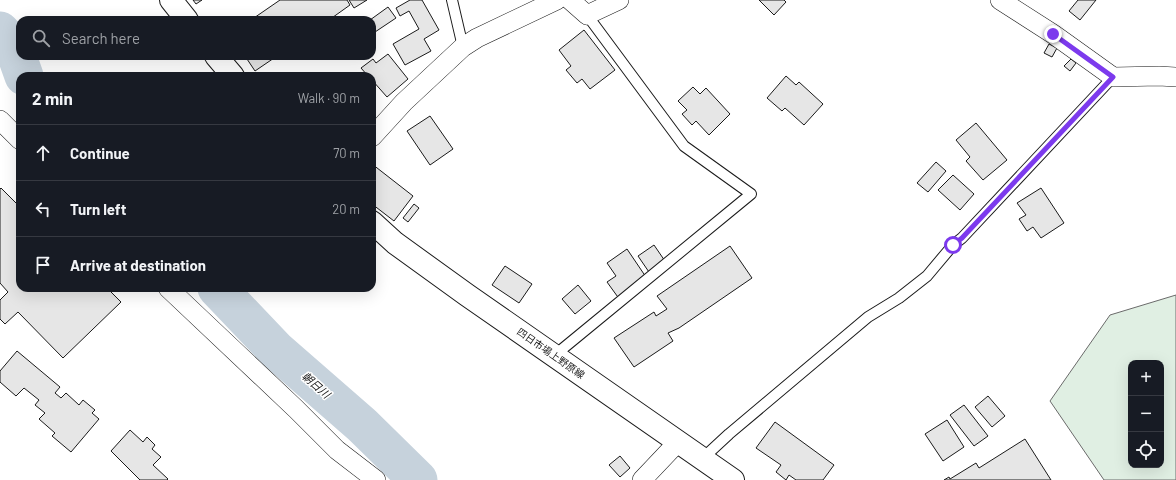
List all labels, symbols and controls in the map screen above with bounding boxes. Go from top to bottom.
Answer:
search box [16,16,376,60]
route end [1044,25,1062,43]
icon: search [30,27,52,49]
text: Search here [62,29,140,47]
text: 2 min [32,88,73,108]
text: Walk · 90 m [298,90,360,106]
icon: ahead [32,142,54,164]
text: Continue [70,144,130,162]
text: 70 m [333,145,360,161]
icon: left [32,198,54,220]
text: Turn left [70,200,126,218]
text: 20 m [332,201,360,217]
route start [944,236,962,254]
icon: arrive [32,254,54,276]
text: Arrive at destination [70,256,206,274]
street label: 四日市場上野原線 [515,325,587,381]
map controls [1128,360,1164,468]
button: + [1128,360,1164,396]
water label: 朝日川 [300,369,334,401]
button: − [1128,396,1164,432]
button: locate [1128,432,1164,468]

